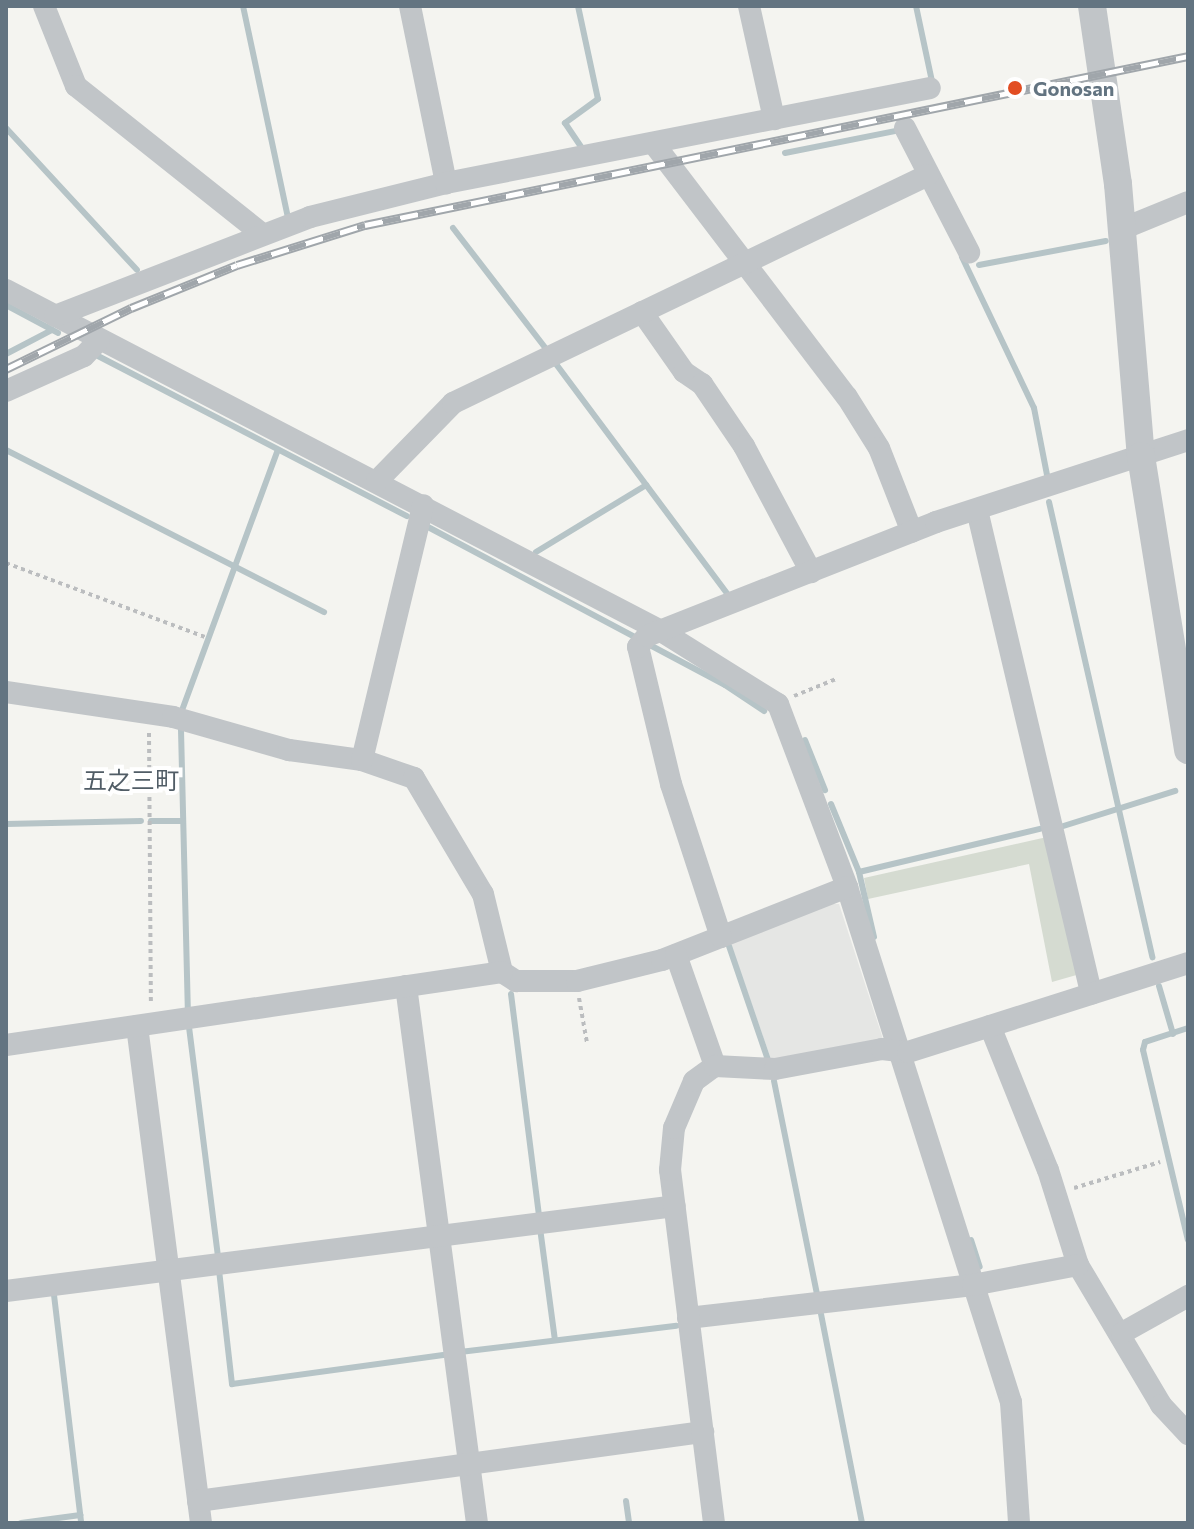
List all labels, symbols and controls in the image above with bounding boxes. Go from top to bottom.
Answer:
place label: Gonosan [1033,76,1114,100]
marker: Gonosan [1004,77,1026,99]
district label: 五之三町 [83,766,179,794]

